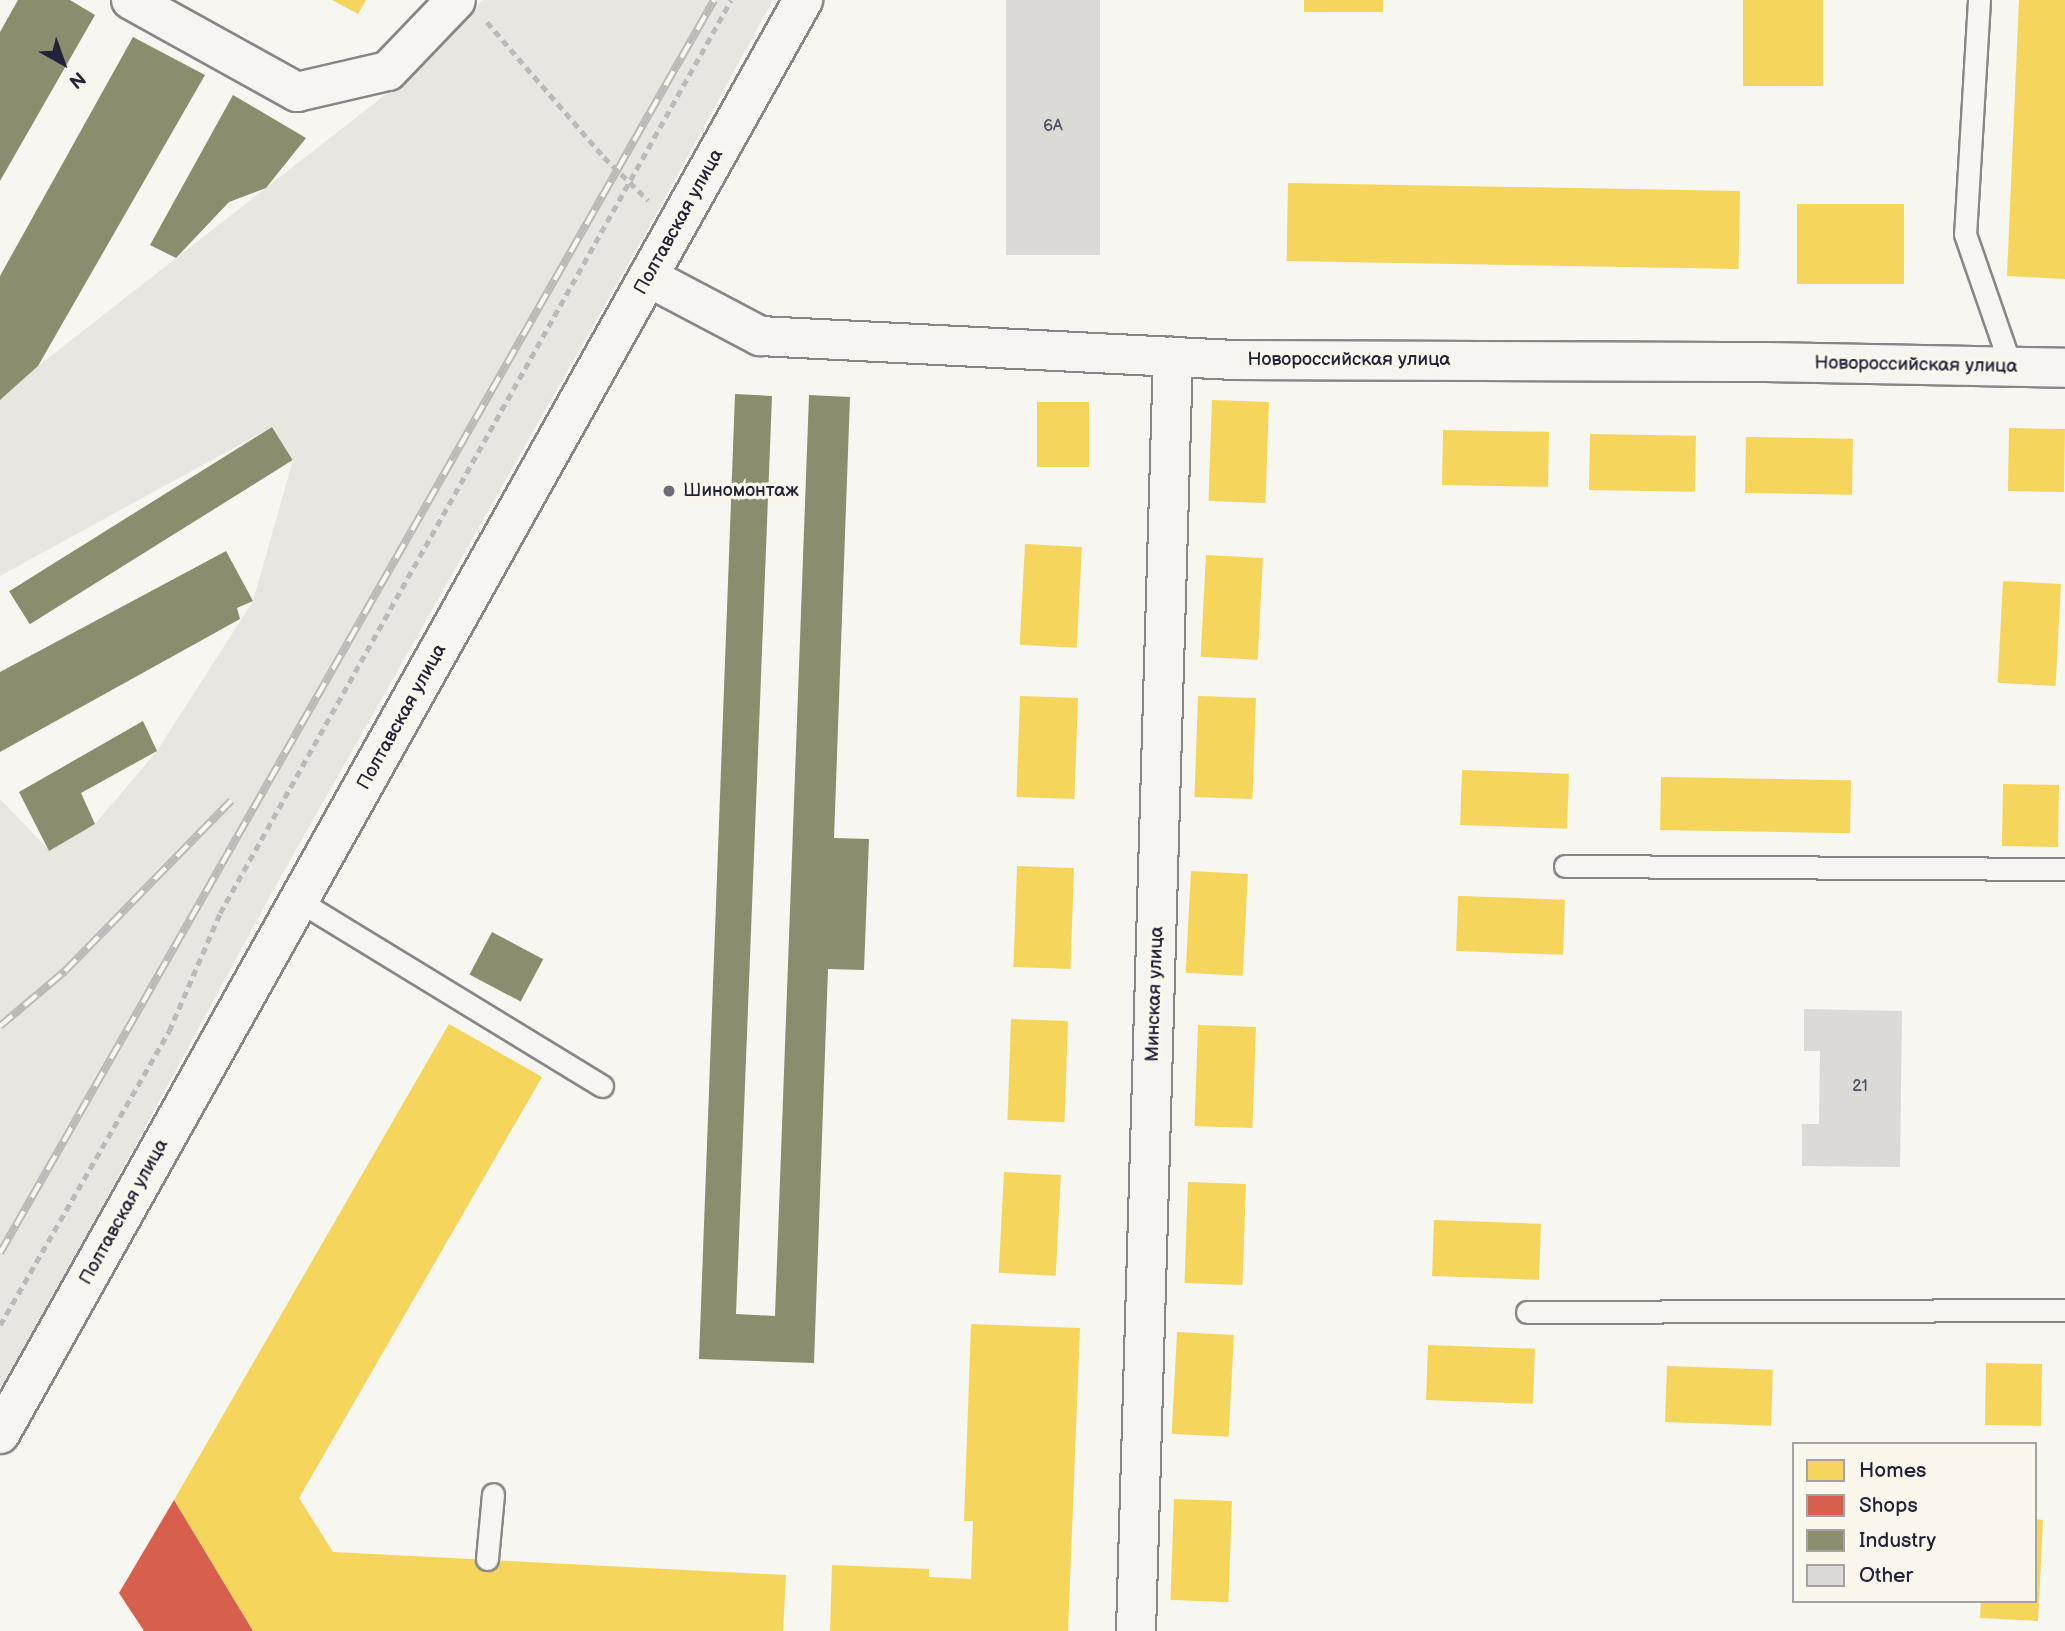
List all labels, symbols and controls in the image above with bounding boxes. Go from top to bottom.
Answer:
north arrow [28,28,98,98]
text: N [64,66,90,93]
house number: 6А [1043,117,1063,137]
street label: Полтавская улица [630,145,728,299]
street label: Новороссийская улица [1247,349,1451,371]
street label: Новороссийская улица [1814,352,2018,378]
place label: Шиномонтаж [683,480,799,502]
marker: Шиномонтаж [661,483,677,499]
street label: Полтавская улица [353,640,451,794]
street label: Минская улица [1141,926,1169,1062]
house number: 21 [1852,1077,1868,1097]
street label: Полтавская улица [75,1135,173,1289]
legend [1792,1442,2037,1603]
text: Homes [1859,1458,1927,1483]
text: Shops [1859,1493,1918,1518]
text: Industry [1859,1528,1936,1553]
text: Other [1859,1563,1913,1588]

